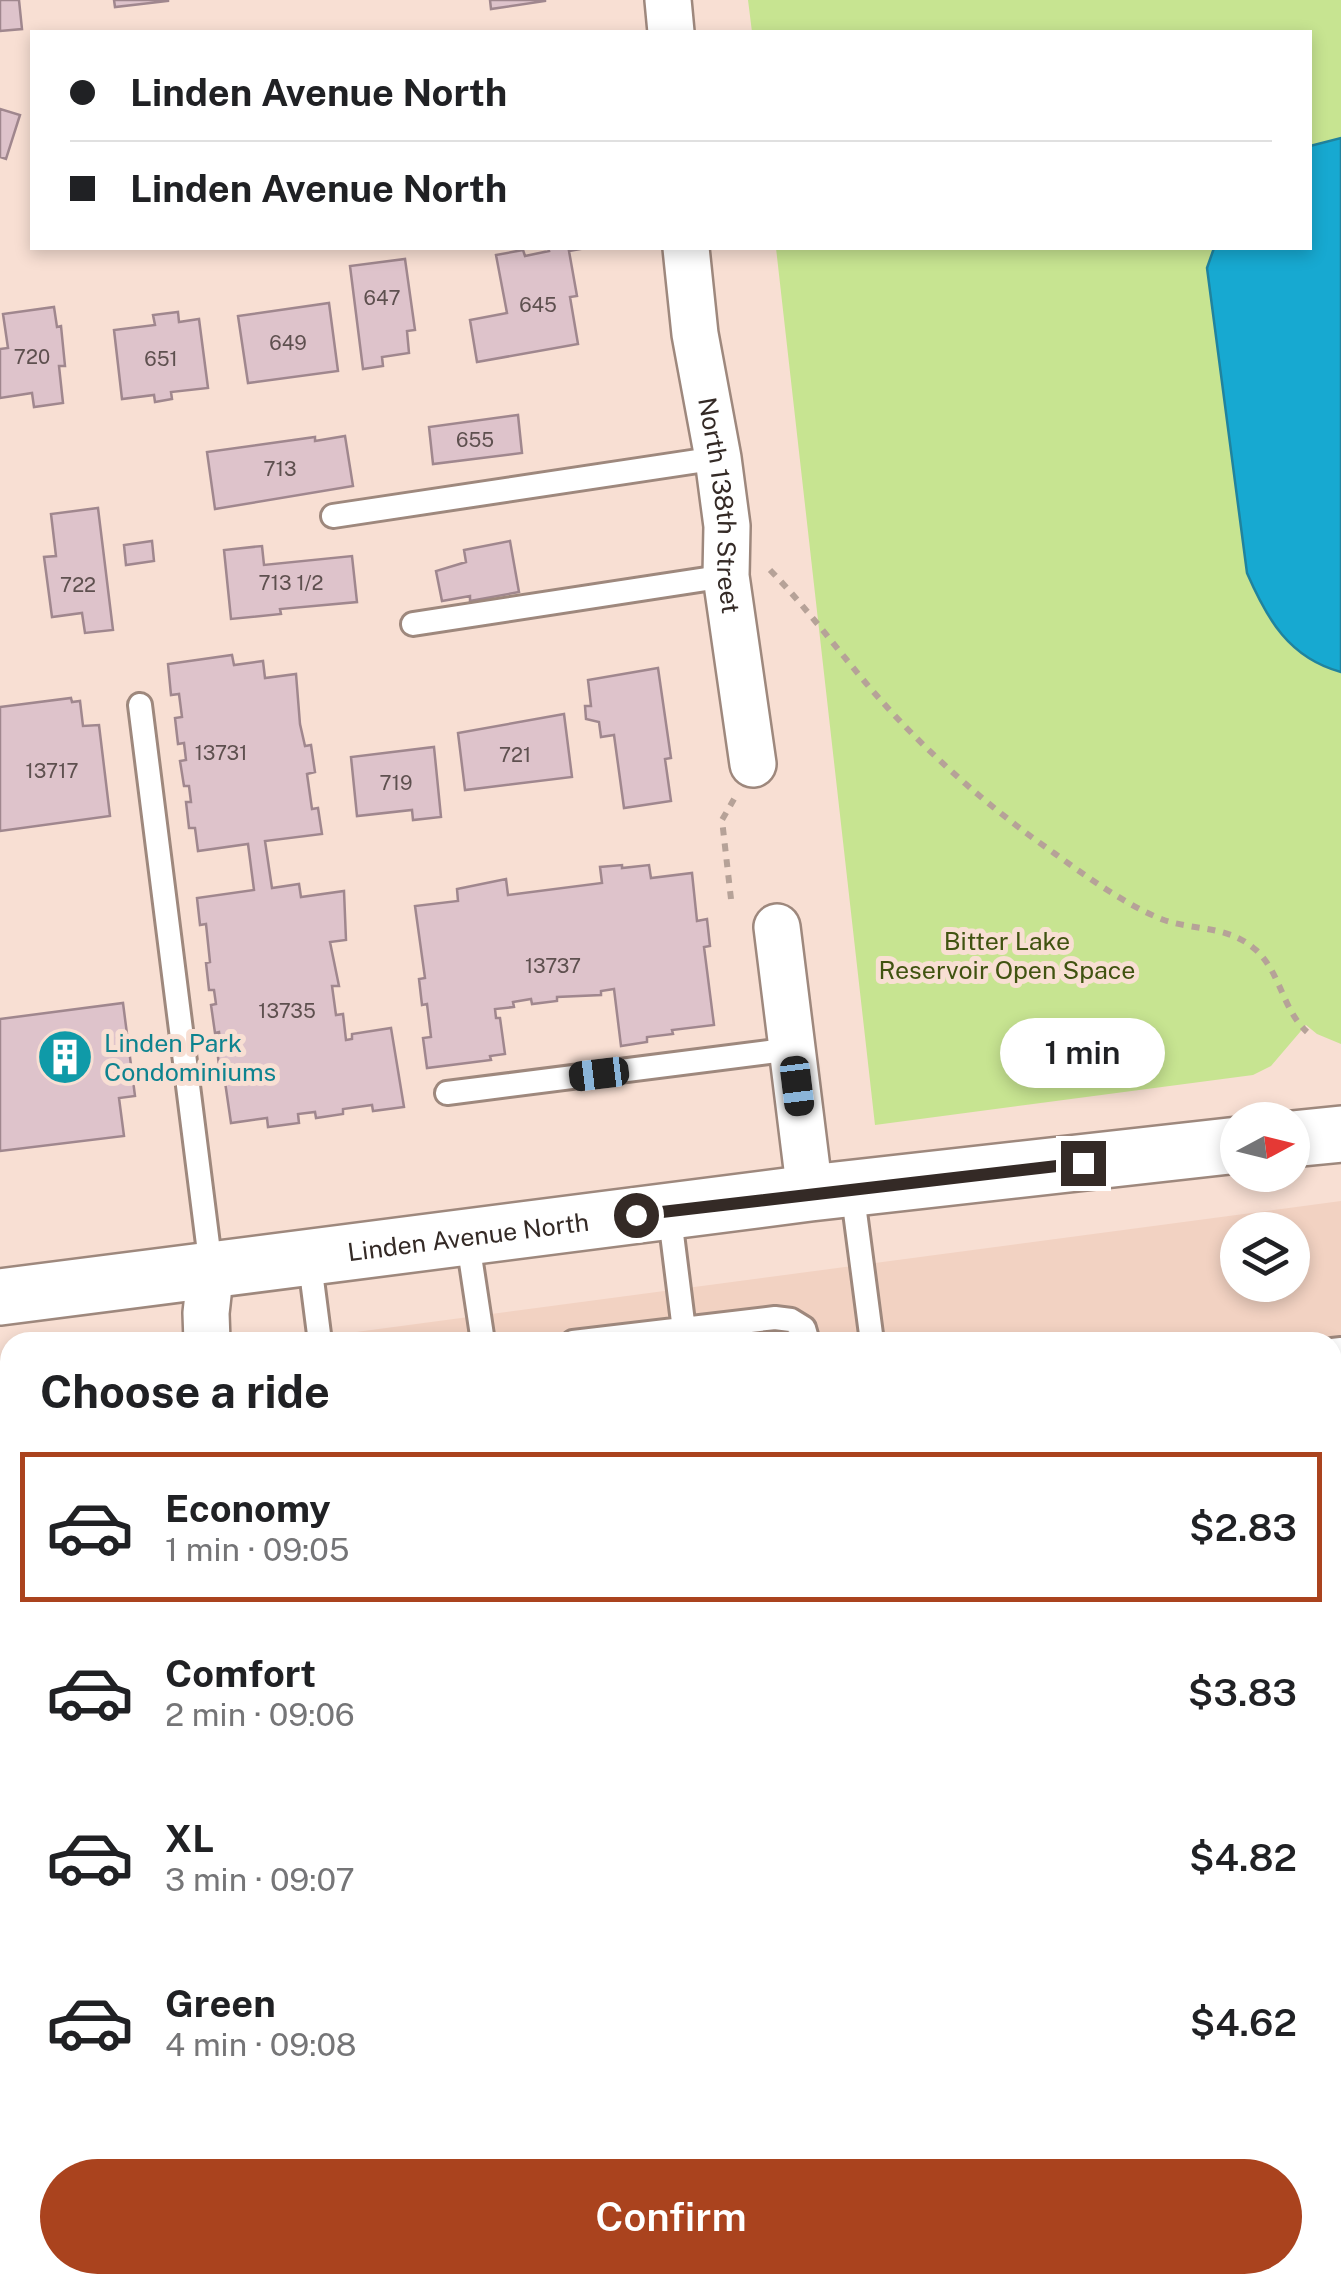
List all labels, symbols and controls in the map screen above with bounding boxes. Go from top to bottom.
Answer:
text: Linden Avenue North [130,70,507,115]
text: Linden Avenue North [130,166,507,211]
house number: 647 [364,286,401,310]
house number: 645 [519,293,557,317]
house number: 649 [269,331,307,355]
house number: 720 [14,345,50,369]
house number: 651 [144,347,178,371]
street label: North 138th Street [692,395,746,615]
house number: 655 [456,428,494,452]
house number: 713 [263,457,297,481]
house number: 713 1/2 [258,571,324,595]
house number: 722 [60,573,96,597]
house number: 13731 [195,741,247,765]
house number: 721 [499,743,531,767]
house number: 13717 [26,759,78,783]
house number: 719 [379,771,413,795]
park label: Bitter Lake Reservoir Open Space [879,926,1135,985]
house number: 13737 [525,954,581,978]
house number: 13735 [258,999,316,1023]
callout: 1 min [1000,1018,1166,1088]
building icon: Linden Park Condominiums [35,1027,95,1087]
place label: Linden Park Condominiums [104,1028,276,1087]
text: 1 min [1044,1034,1121,1071]
car [778,1054,816,1118]
car [567,1055,631,1093]
north arrow [1220,1102,1310,1192]
map controls [1220,1102,1310,1302]
route end [1061,1141,1106,1186]
route start [614,1193,659,1238]
street label: Linden Avenue North [346,1207,591,1267]
button: layers [1220,1212,1310,1302]
text: Choose a ride [40,1365,330,1418]
icon: car [45,1482,135,1572]
text: Economy [165,1486,331,1531]
text: $2.83 [1189,1505,1297,1550]
text: 1 min · 09:05 [165,1531,349,1568]
icon: car [45,1647,135,1737]
text: Comfort [165,1651,316,1696]
text: $3.83 [1188,1670,1297,1715]
text: 2 min · 09:06 [165,1696,355,1733]
icon: car [45,1812,135,1902]
text: XL [165,1816,214,1861]
text: $4.82 [1189,1835,1297,1880]
text: 3 min · 09:07 [165,1861,355,1898]
icon: car [45,1977,135,2067]
text: Green [165,1981,276,2026]
text: $4.62 [1190,2000,1297,2045]
text: 4 min · 09:08 [165,2026,357,2063]
button: Confirm [40,2159,1302,2274]

